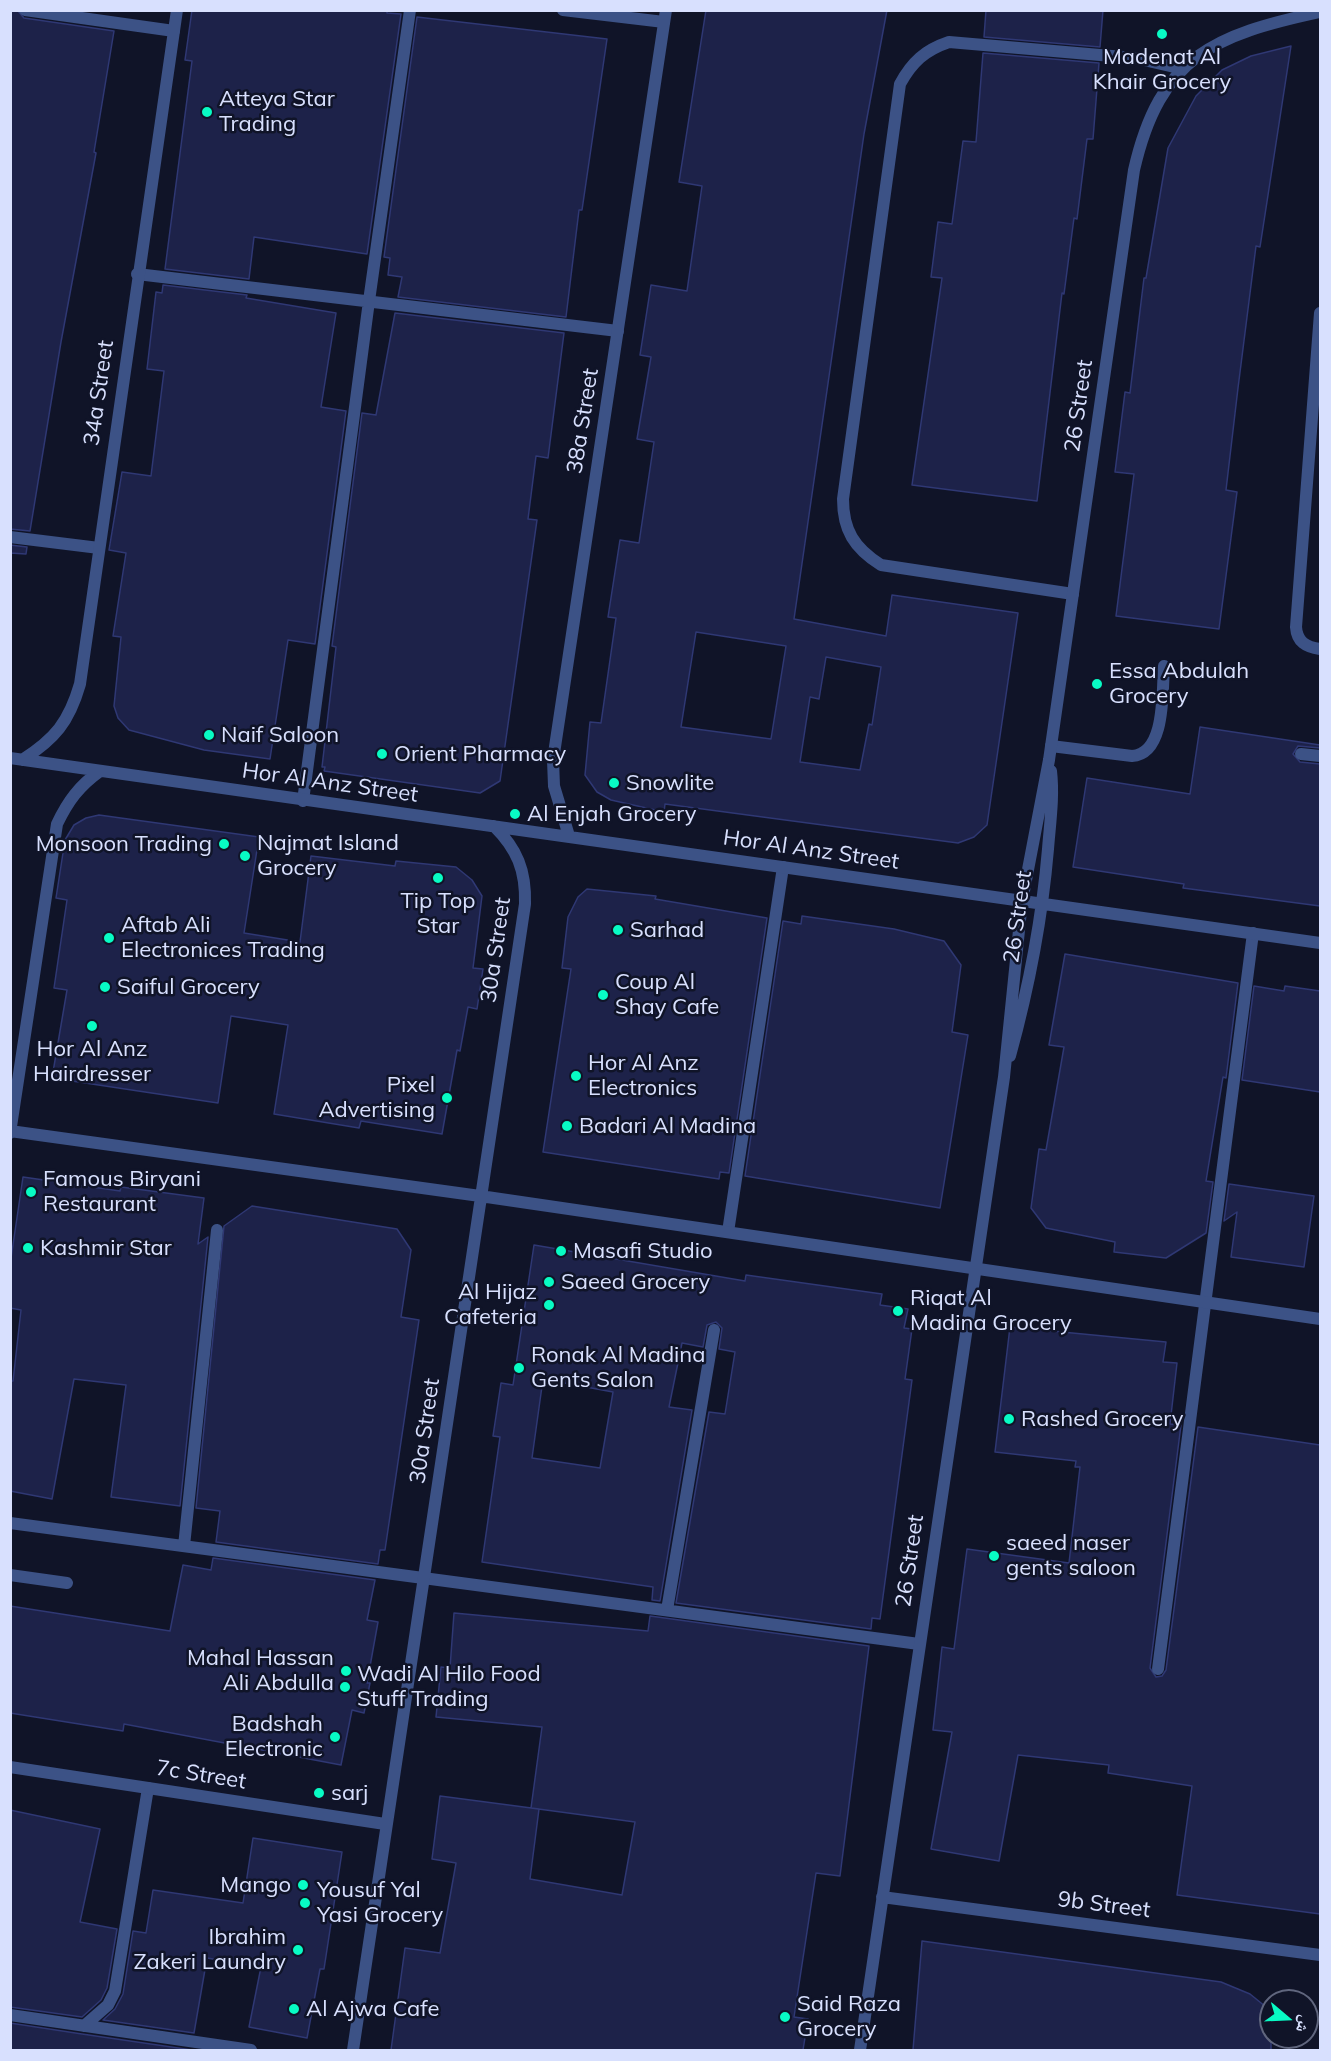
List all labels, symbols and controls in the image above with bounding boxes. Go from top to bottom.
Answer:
marker: Madenat Al Khair Grocery [1155,27,1169,41]
place label: Madenat Al Khair Grocery [1093,44,1231,96]
place label: Atteya Star Trading [219,86,335,138]
marker: Atteya Star Trading [200,105,214,119]
street label: 34a Street [79,339,119,447]
street label: 26 Street [1059,358,1099,454]
street label: 38a Street [562,366,604,476]
place label: Essa Abdulah Grocery [1109,658,1249,710]
marker: Essa Abdulah Grocery [1090,677,1104,691]
place label: Naif Saloon [221,722,339,748]
marker: Naif Saloon [202,728,216,742]
place label: Orient Pharmacy [394,741,566,767]
marker: Orient Pharmacy [375,747,389,761]
street label: Hor Al Anz Street [240,758,420,808]
place label: Snowlite [626,770,714,796]
marker: Snowlite [607,776,621,790]
place label: Al Enjah Grocery [527,801,697,827]
marker: Al Enjah Grocery [508,807,522,821]
street label: Hor Al Anz Street [721,825,901,875]
place label: Najmat Island Grocery [257,830,399,882]
place label: Monsoon Trading [36,831,212,857]
marker: Monsoon Trading [217,837,231,851]
marker: Najmat Island Grocery [238,849,252,863]
street label: 26 Street [998,869,1038,965]
marker: Tip Top Star [431,871,445,885]
place label: Tip Top Star [401,888,475,939]
street label: 30a Street [476,896,516,1004]
place label: Aftab Ali Electronices Trading [121,912,325,963]
place label: Sarhad [630,917,704,943]
marker: Sarhad [611,923,625,937]
marker: Aftab Ali Electronices Trading [102,931,116,945]
place label: Coup Al Shay Cafe [615,969,719,1020]
place label: Saiful Grocery [117,974,260,1000]
marker: Saiful Grocery [98,980,112,994]
marker: Coup Al Shay Cafe [596,988,610,1002]
marker: Hor Al Anz Hairdresser [85,1019,99,1033]
place label: Hor Al Anz Hairdresser [33,1036,151,1088]
place label: Hor Al Anz Electronics [588,1050,699,1102]
marker: Hor Al Anz Electronics [569,1069,583,1083]
place label: Pixel Advertising [318,1072,435,1124]
marker: Pixel Advertising [440,1091,454,1105]
place label: Badari Al Madina [579,1113,756,1139]
marker: Badari Al Madina [560,1119,574,1133]
place label: Famous Biryani Restaurant [43,1166,201,1218]
marker: Famous Biryani Restaurant [24,1185,38,1199]
place label: Kashmir Star [40,1235,172,1261]
place label: Masafi Studio [573,1238,713,1264]
marker: Kashmir Star [21,1241,35,1255]
marker: Masafi Studio [554,1244,568,1258]
place label: Saeed Grocery [561,1269,710,1295]
marker: Saeed Grocery [542,1275,556,1289]
place label: Al Hijaz Cafeteria [444,1279,537,1330]
place label: Riqat Al Madina Grocery [910,1285,1072,1336]
marker: Al Hijaz Cafeteria [542,1298,556,1312]
marker: Riqat Al Madina Grocery [891,1304,905,1318]
place label: Ronak Al Madina Gents Salon [531,1342,705,1394]
marker: Ronak Al Madina Gents Salon [512,1361,526,1375]
street label: 30a Street [405,1377,445,1485]
place label: Rashed Grocery [1021,1406,1184,1432]
marker: Rashed Grocery [1002,1412,1016,1426]
street label: 26 Street [890,1513,930,1609]
place label: saeed naser gents saloon [1006,1530,1136,1582]
marker: saeed naser gents saloon [987,1549,1001,1563]
place label: Mahal Hassan Ali Abdulla [187,1645,334,1696]
place label: Wadi Al Hilo Food Stuff Trading [357,1661,541,1712]
marker: Mahal Hassan Ali Abdulla [339,1664,353,1678]
marker: Wadi Al Hilo Food Stuff Trading [338,1680,352,1694]
place label: Badshah Electronic [225,1711,323,1762]
marker: Badshah Electronic [328,1730,342,1744]
street label: 7c Street [154,1755,248,1795]
place label: sarj [331,1780,368,1806]
marker: sarj [312,1786,326,1800]
place label: Mango [220,1872,291,1898]
place label: Yousuf Yal Yasi Grocery [317,1877,443,1928]
marker: Mango [296,1878,310,1892]
street label: 9b Street [1056,1886,1152,1924]
marker: Yousuf Yal Yasi Grocery [298,1896,312,1910]
place label: Ibrahim Zakeri Laundry [134,1924,286,1976]
marker: Ibrahim Zakeri Laundry [291,1943,305,1957]
north arrow [1259,1989,1319,2049]
place label: Said Raza Grocery [797,1991,901,2042]
place label: Al Ajwa Cafe [306,1996,439,2022]
marker: Al Ajwa Cafe [287,2002,301,2016]
marker: Said Raza Grocery [778,2010,792,2024]
text: ش [1292,2013,1316,2035]

